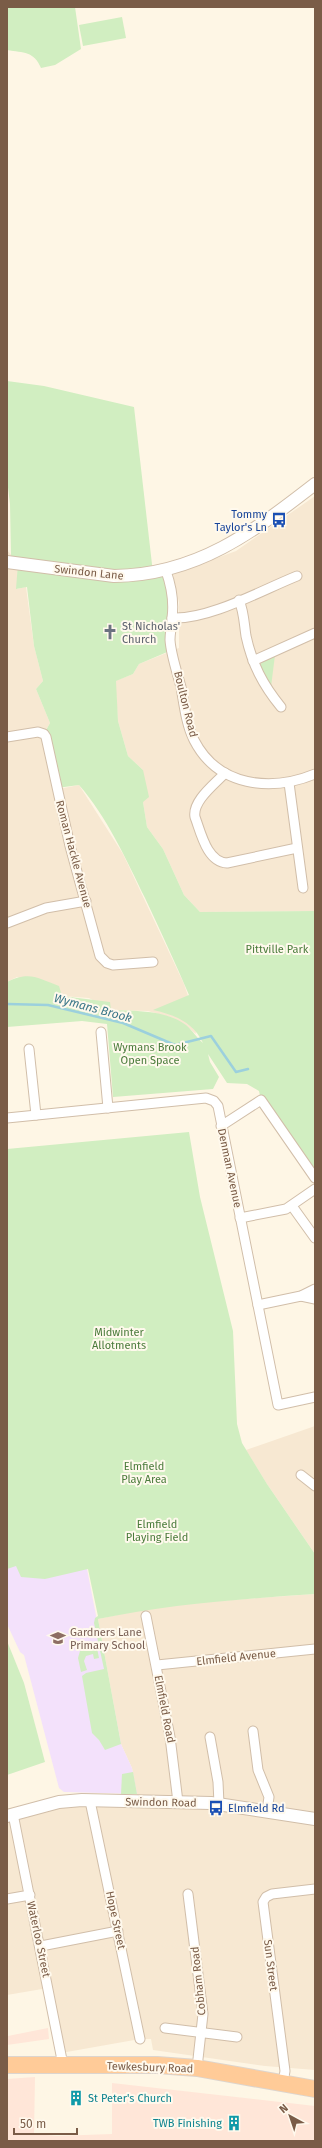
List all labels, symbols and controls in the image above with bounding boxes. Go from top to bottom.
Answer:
place label: Tommy Taylor's Ln [215,508,268,534]
bus stop icon: Tommy Taylor's Ln [270,511,288,529]
street label: Swindon Lane [54,562,124,583]
place label: St Nicholas' Church [122,620,180,646]
church icon: St Nicholas' Church [101,623,119,641]
street label: Boulton Road [171,670,200,739]
street label: Roman Hackle Avenue [53,799,94,909]
park label: Pittville Park [246,943,309,956]
water label: Wymans Brook [52,991,134,1025]
park label: Wymans Brook Open Space [113,1041,187,1067]
street label: Denman Avenue [215,1127,244,1209]
park label: Midwinter Allotments [92,1326,146,1352]
park label: Elmfield Play Area [121,1460,167,1486]
park label: Elmfield Playing Field [126,1518,188,1544]
place label: Gardners Lane Primary School [70,1626,145,1652]
school or university icon: Gardners Lane Primary School [49,1629,67,1647]
street label: Elmfield Avenue [196,1647,276,1668]
street label: Elmfield Road [152,1674,177,1744]
street label: Swindon Road [125,1795,197,1810]
bus stop icon: Elmfield Rd [207,1799,225,1817]
place label: Elmfield Rd [228,1802,285,1815]
street label: Hope Street [103,1890,128,1950]
street label: Waterloo Street [24,1900,53,1978]
street label: Sun Street [261,1939,280,1991]
street label: Cobham Road [188,1946,209,2016]
street label: Tewkesbury Road [107,2059,193,2076]
building icon: St Peter's Church [67,2089,85,2107]
place label: St Peter's Church [88,2092,172,2105]
north arrow [270,2096,310,2136]
text: N [277,2101,291,2116]
scale bar [14,2110,77,2136]
building icon: TWB Finishing [225,2114,243,2132]
text: 50 m [20,2117,46,2131]
place label: TWB Finishing [153,2117,222,2130]

